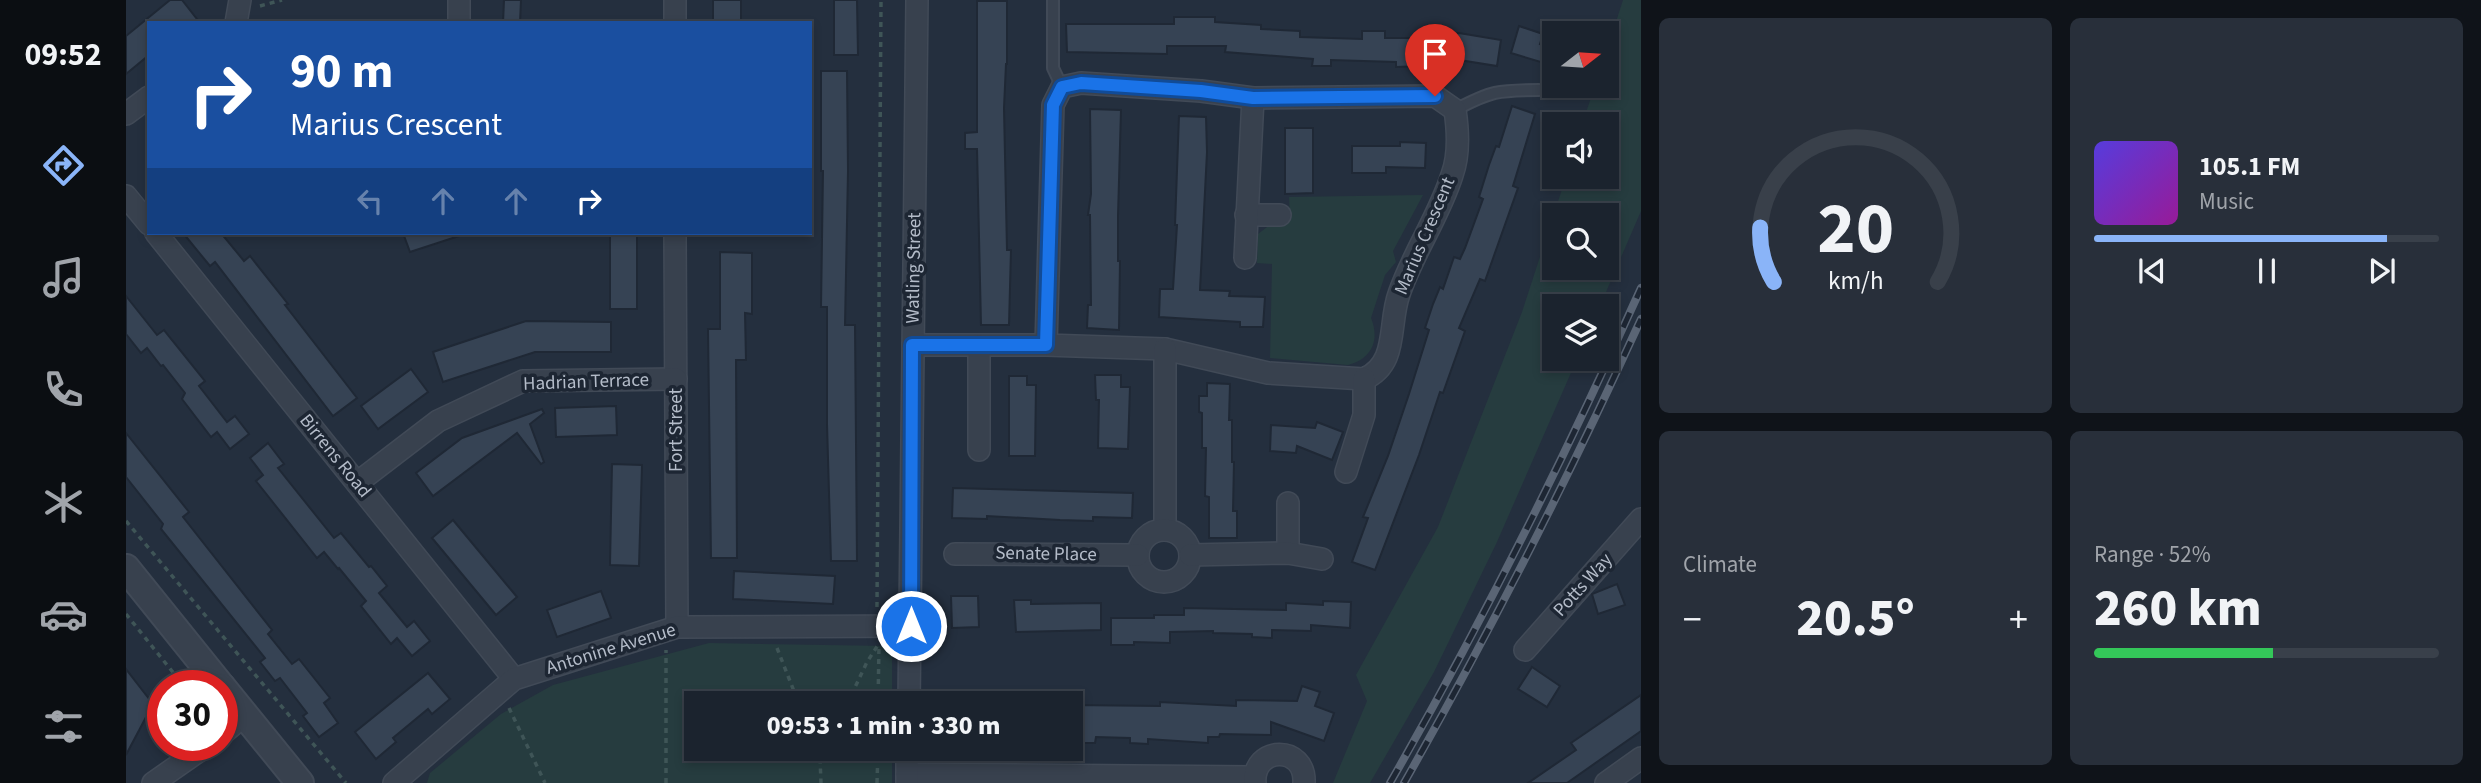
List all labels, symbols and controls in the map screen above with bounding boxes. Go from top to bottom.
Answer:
north arrow [1542,21,1619,98]
map controls [1542,21,1619,371]
pin [1405,24,1465,96]
text: 09:52 [24,32,102,78]
icon: arrive [1416,35,1454,73]
text: 90 m [290,37,394,107]
icon: right [175,49,266,140]
text: Marius Crescent [290,102,502,148]
button: sound [1542,112,1619,189]
icon: directions [39,141,88,190]
text: 105.1 FM [2199,148,2300,185]
street label: Marius Crescent [1388,172,1462,299]
text: 20 [1817,177,1894,281]
icon: left [351,182,389,220]
icon: ahead [424,182,462,220]
icon: ahead [497,182,535,220]
icon: right [570,182,608,220]
text: Music [2199,185,2254,218]
button: search [1542,203,1619,280]
street label: Watling Street [900,212,928,324]
icon: previous [2133,252,2171,290]
icon: pause [2248,252,2286,290]
icon: next [2363,252,2401,290]
icon: music [39,253,88,302]
text: km/h [1828,263,1883,299]
button: layers [1542,294,1619,371]
icon: phone [39,365,88,414]
street label: Hadrian Terrace [523,366,649,398]
street label: Fort Street [663,388,690,472]
street label: Birrens Road [293,408,377,504]
icon: climate [39,478,88,527]
text: Range · 52% [2094,538,2211,571]
street label: Senate Place [995,540,1097,568]
street label: Potts Way [1547,547,1619,623]
text: Climate [1683,548,1757,581]
text: 260 km [2094,572,2262,646]
text: 20.5° [1796,582,1915,656]
position arrow [874,589,948,663]
icon: car [39,590,88,639]
text: − [1683,593,1702,647]
text: + [2009,593,2028,647]
street label: Antonine Avenue [543,616,679,682]
speed limit sign: 30 [147,670,238,761]
icon: filters [39,702,88,751]
text: 09:53 · 1 min · 330 m [767,707,1000,744]

